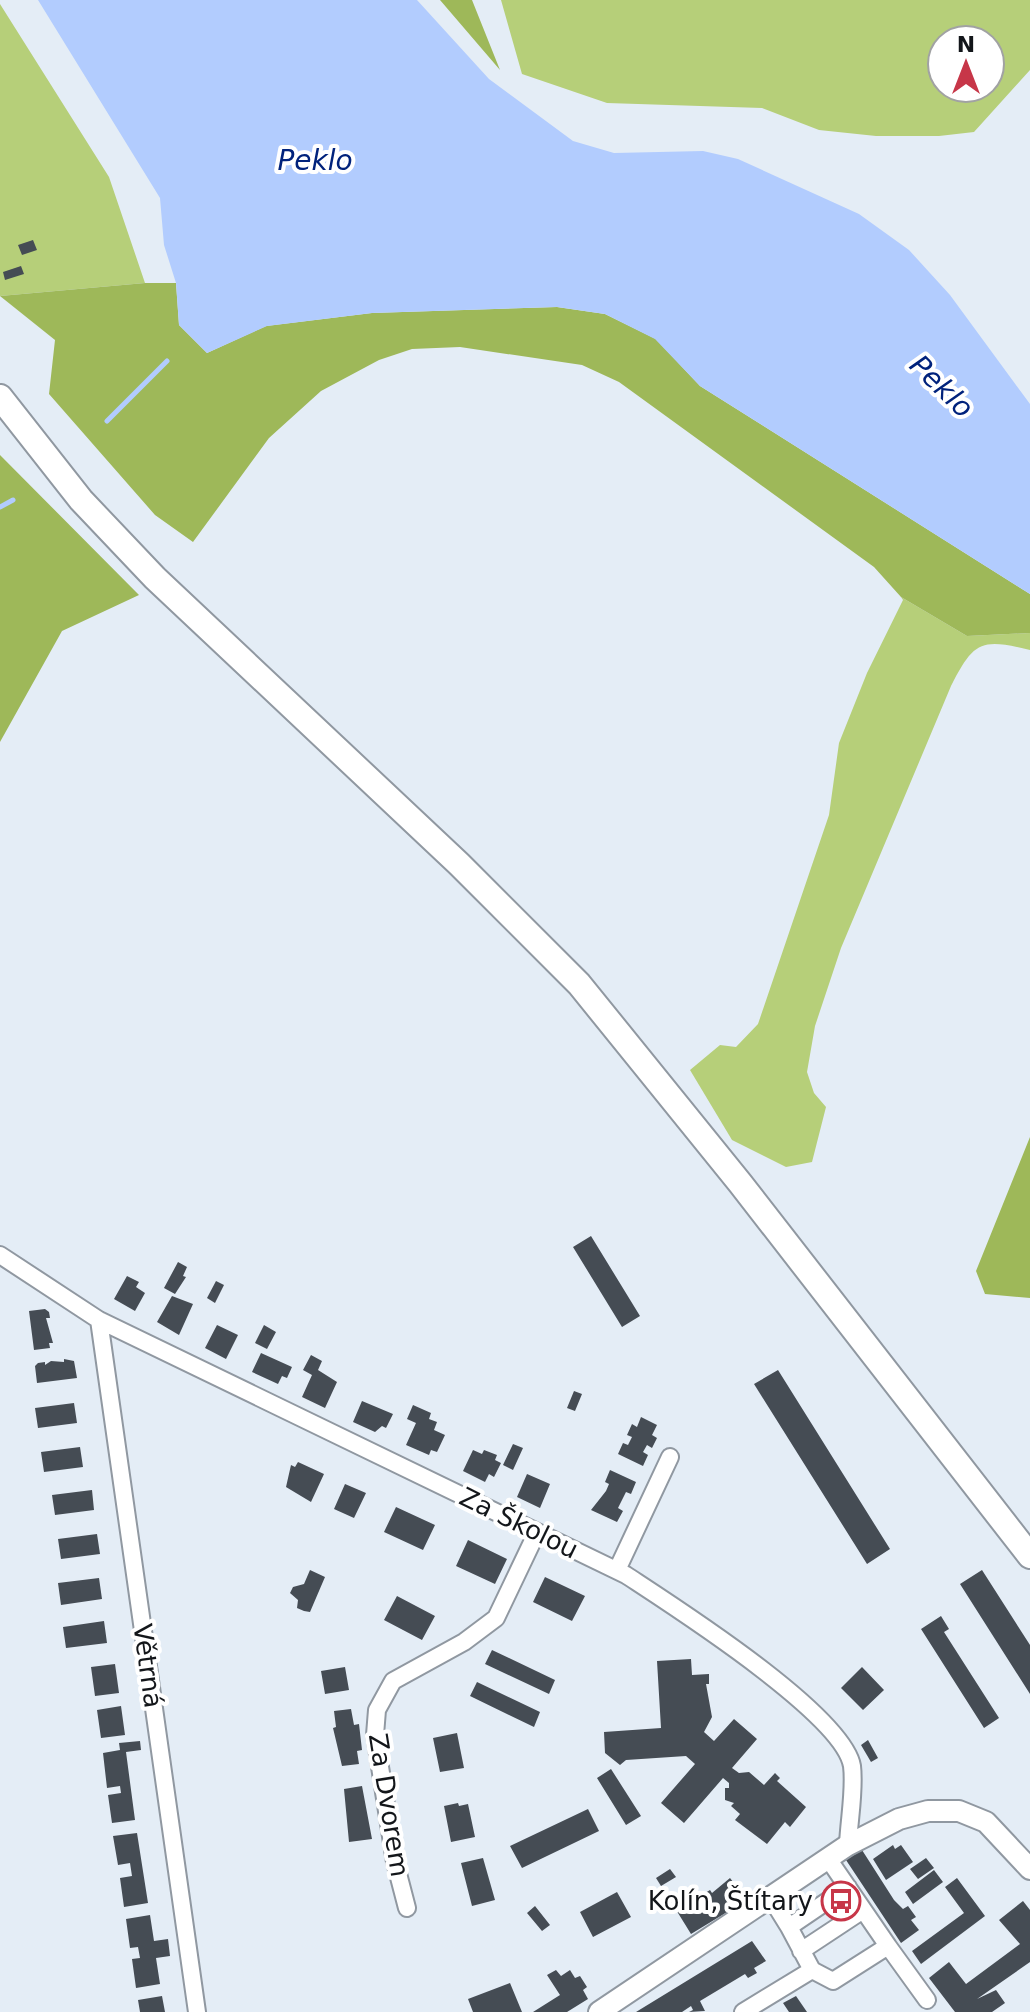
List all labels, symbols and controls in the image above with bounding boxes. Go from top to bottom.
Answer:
north arrow [926,24,1006,104]
text: N [957,32,975,57]
water label: Peklo [277,144,353,177]
water label: Peklo [903,348,980,424]
street label: Za Školou [455,1481,584,1565]
street label: Větrná [127,1622,169,1710]
street label: Za Dvorem [363,1731,415,1879]
bus stop icon: Kolín, Štítary [820,1880,862,1922]
place label: Kolín, Štítary [648,1885,813,1916]

